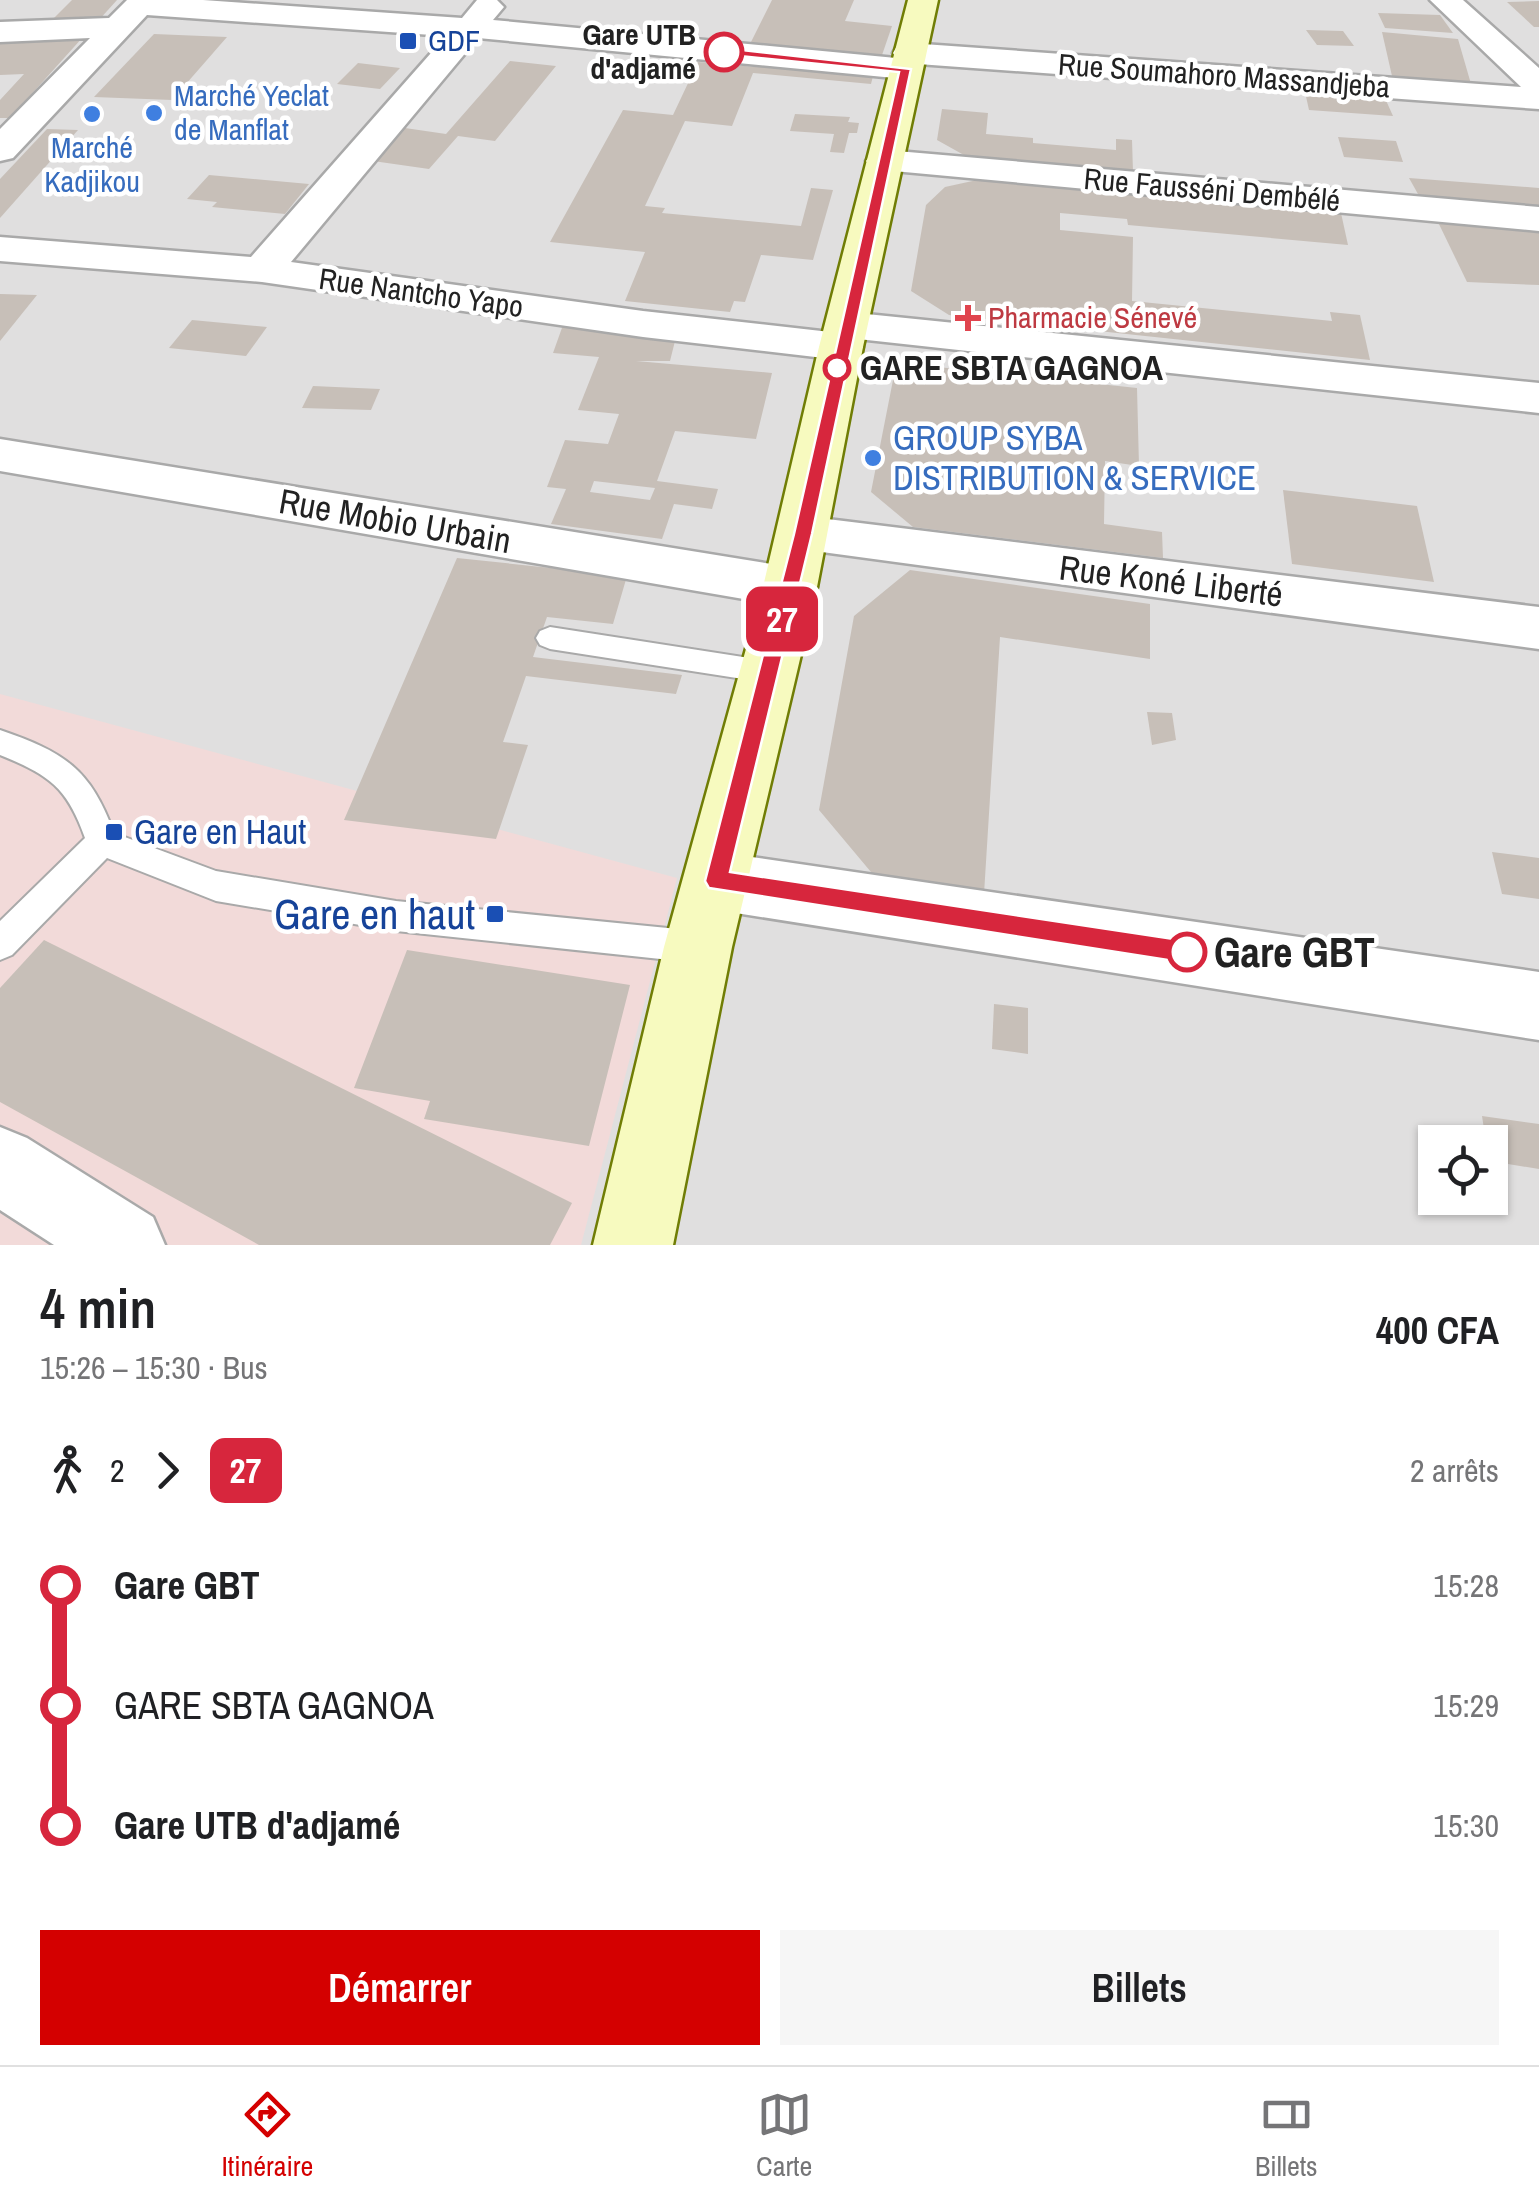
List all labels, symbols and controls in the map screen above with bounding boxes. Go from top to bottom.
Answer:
place label: Gare UTB d'adjamé [583,14,696,88]
place label: GDF [428,20,480,60]
marker: GDF [397,30,419,52]
marker: Gare UTB d'adjamé [705,33,743,71]
street label: Rue Soumahoro Massandjeba [1057,43,1392,107]
place label: Marché Yeclat de Manflat [174,75,329,149]
marker: Marché Yeclat de Manflat [143,102,165,124]
marker: Marché Kadjikou [81,103,103,125]
place label: Marché Kadjikou [44,127,140,201]
street label: Rue Fausséni Dembélé [1082,158,1342,220]
street label: Rue Nantcho Yapo [317,258,526,326]
place label: Pharmacie Sénevé [988,297,1197,337]
marker: Pharmacie Sénevé [957,307,979,329]
place label: GARE SBTA GAGNOA [860,344,1163,391]
marker: GARE SBTA GAGNOA [824,355,850,381]
place label: GROUP SYBA DISTRIBUTION & SERVICE [893,414,1256,501]
marker: GROUP SYBA DISTRIBUTION & SERVICE [862,447,884,469]
street label: Rue Mobio Urbain [276,477,515,564]
street label: Rue Koné Liberté [1057,543,1286,618]
line badge: 27 [737,586,827,652]
text: 27 [766,596,798,643]
place label: Gare en Haut [134,808,306,855]
marker: Gare en Haut [103,821,125,843]
place label: Gare en haut [274,886,475,942]
marker: Gare en haut [484,903,506,925]
place label: Gare GBT [1214,924,1375,980]
marker: Gare GBT [1168,933,1206,971]
map controls [1418,1125,1508,1215]
button: locate [1418,1125,1508,1215]
text: 4 min [40,1271,156,1345]
text: 400 CFA [1376,1305,1499,1356]
text: 15:26 – 15:30 · Bus [40,1346,268,1389]
icon: walk [40,1443,95,1498]
icon: forward [140,1443,195,1498]
text: 27 [230,1447,262,1494]
text: 2 [110,1449,125,1492]
text: 2 arrêts [1410,1449,1499,1492]
text: Gare GBT [114,1560,259,1611]
text: 15:28 [1433,1564,1499,1607]
text: GARE SBTA GAGNOA [114,1680,434,1731]
text: 15:29 [1433,1684,1499,1727]
text: Gare UTB d'adjamé [114,1800,400,1851]
text: 15:30 [1433,1804,1499,1847]
button: Démarrer [40,1930,760,2045]
button: Billets [780,1930,1499,2045]
tab: Itinéraire [221,2087,313,2185]
tab: Carte [756,2087,812,2185]
tab: Billets [1255,2087,1318,2185]

